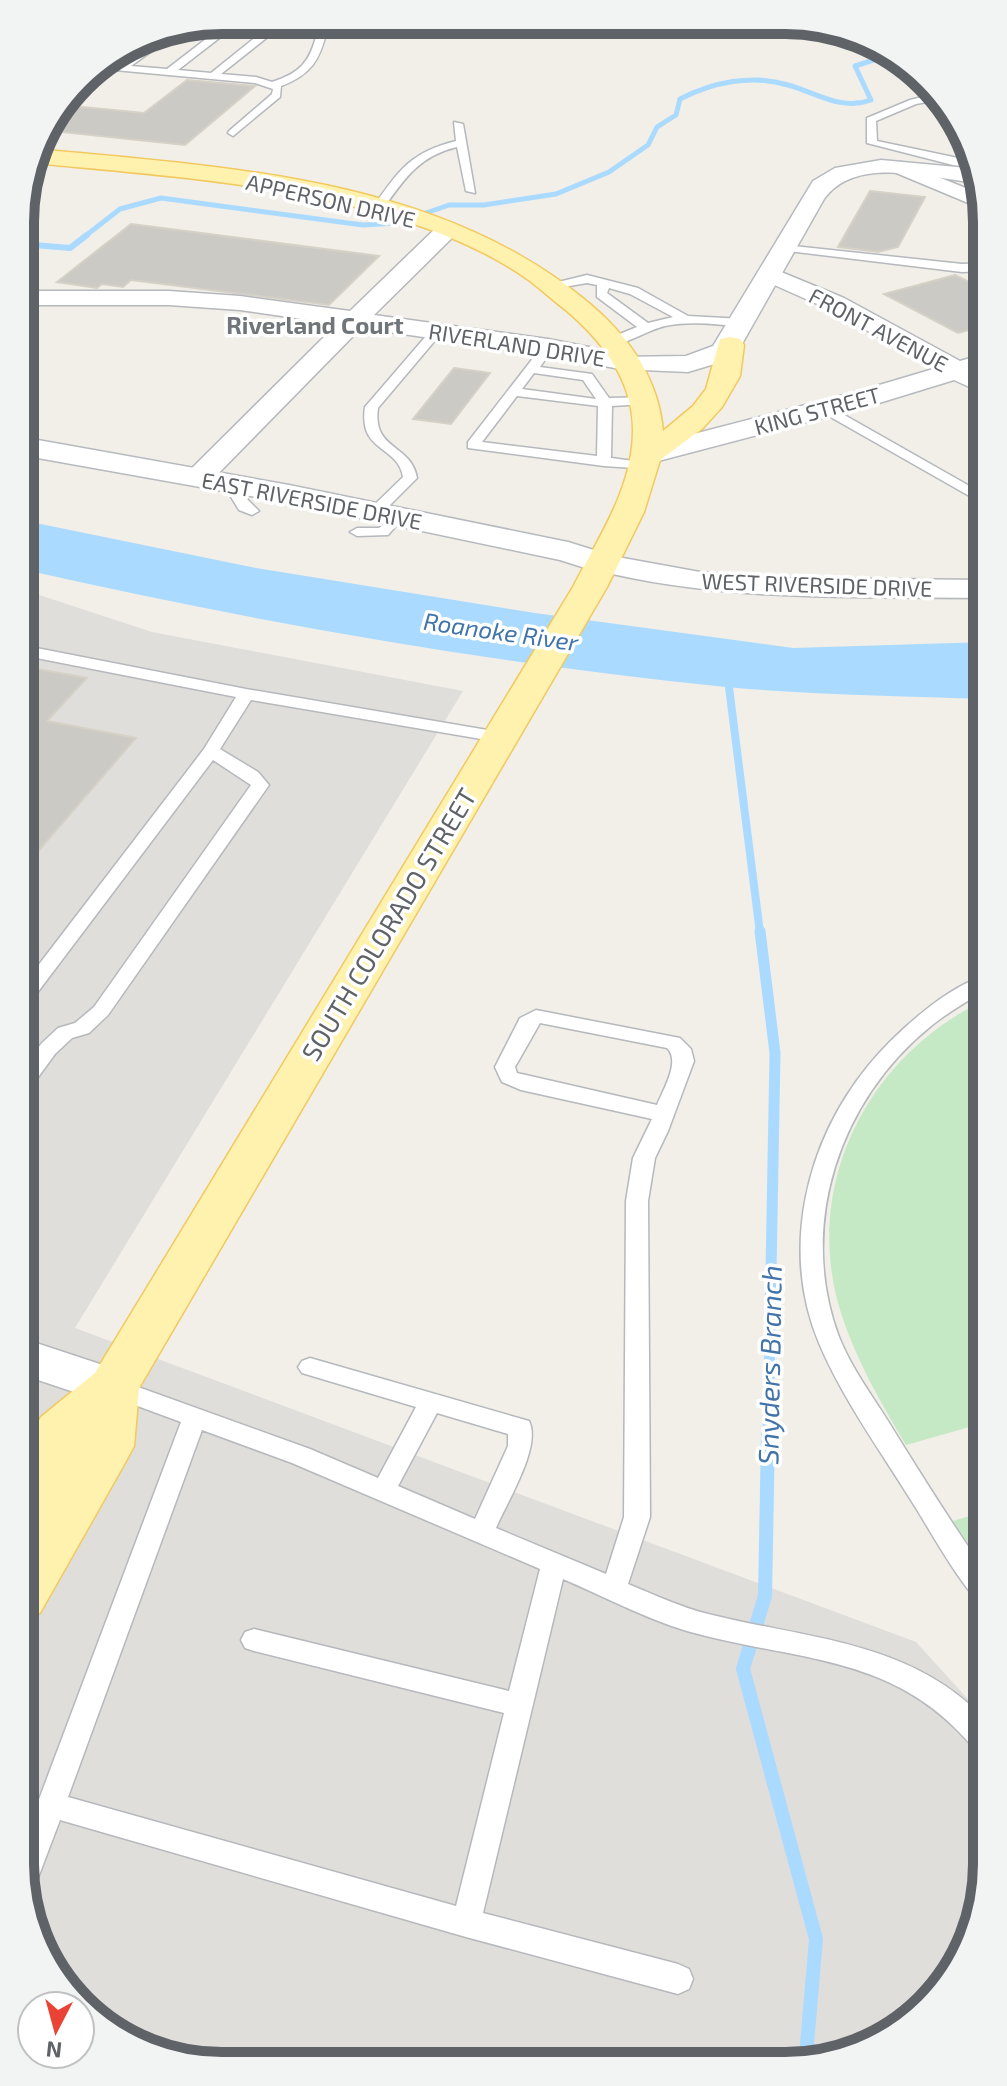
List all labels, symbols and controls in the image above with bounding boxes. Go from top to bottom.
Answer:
street label: APPERSON DRIVE [244,168,418,232]
street label: FRONT AVENUE [805,282,953,376]
district label: Riverland Court [226,310,404,339]
street label: RIVERLAND DRIVE [427,317,607,371]
street label: KING STREET [751,381,883,439]
street label: EAST RIVERSIDE DRIVE [200,466,424,534]
street label: WEST RIVERSIDE DRIVE [701,567,933,601]
water label: Roanoke River [422,606,581,656]
street label: SOUTH COLORADO STREET [294,782,482,1066]
water label: Snyders Branch [750,1265,788,1465]
north arrow [16,1990,96,2070]
text: N [45,2037,63,2065]

